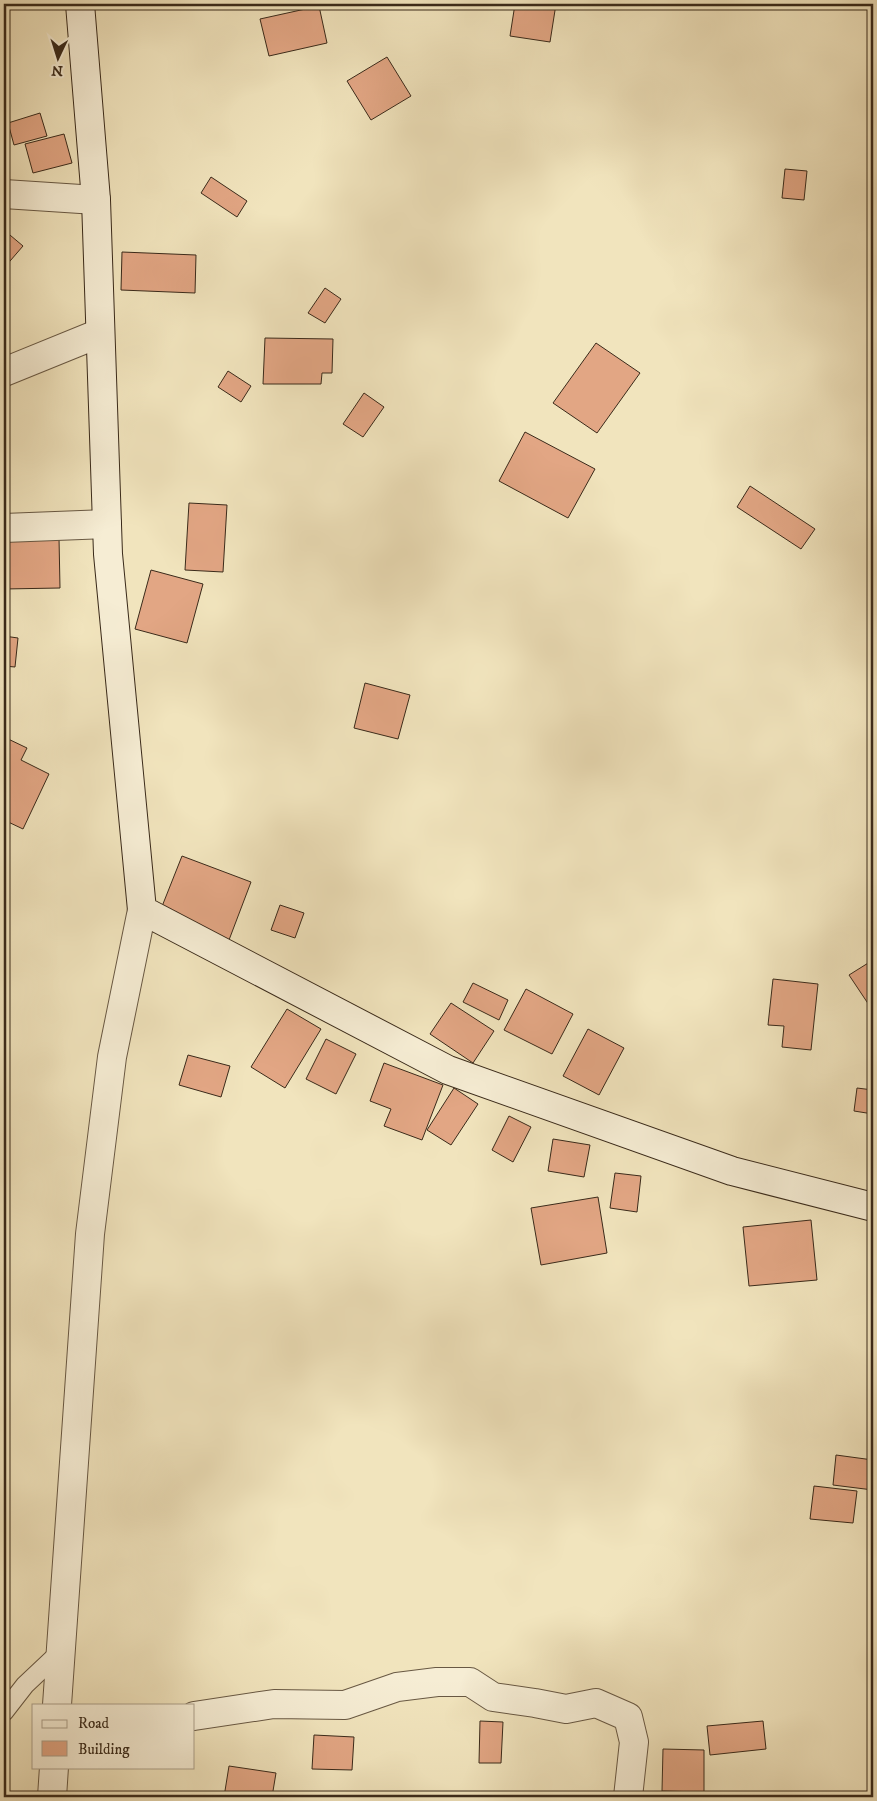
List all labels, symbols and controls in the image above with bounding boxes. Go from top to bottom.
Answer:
north arrow [32,32,82,82]
text: N [50,61,64,79]
legend [32,1704,195,1768]
text: Road [78,1714,110,1733]
text: Building [78,1740,130,1759]

